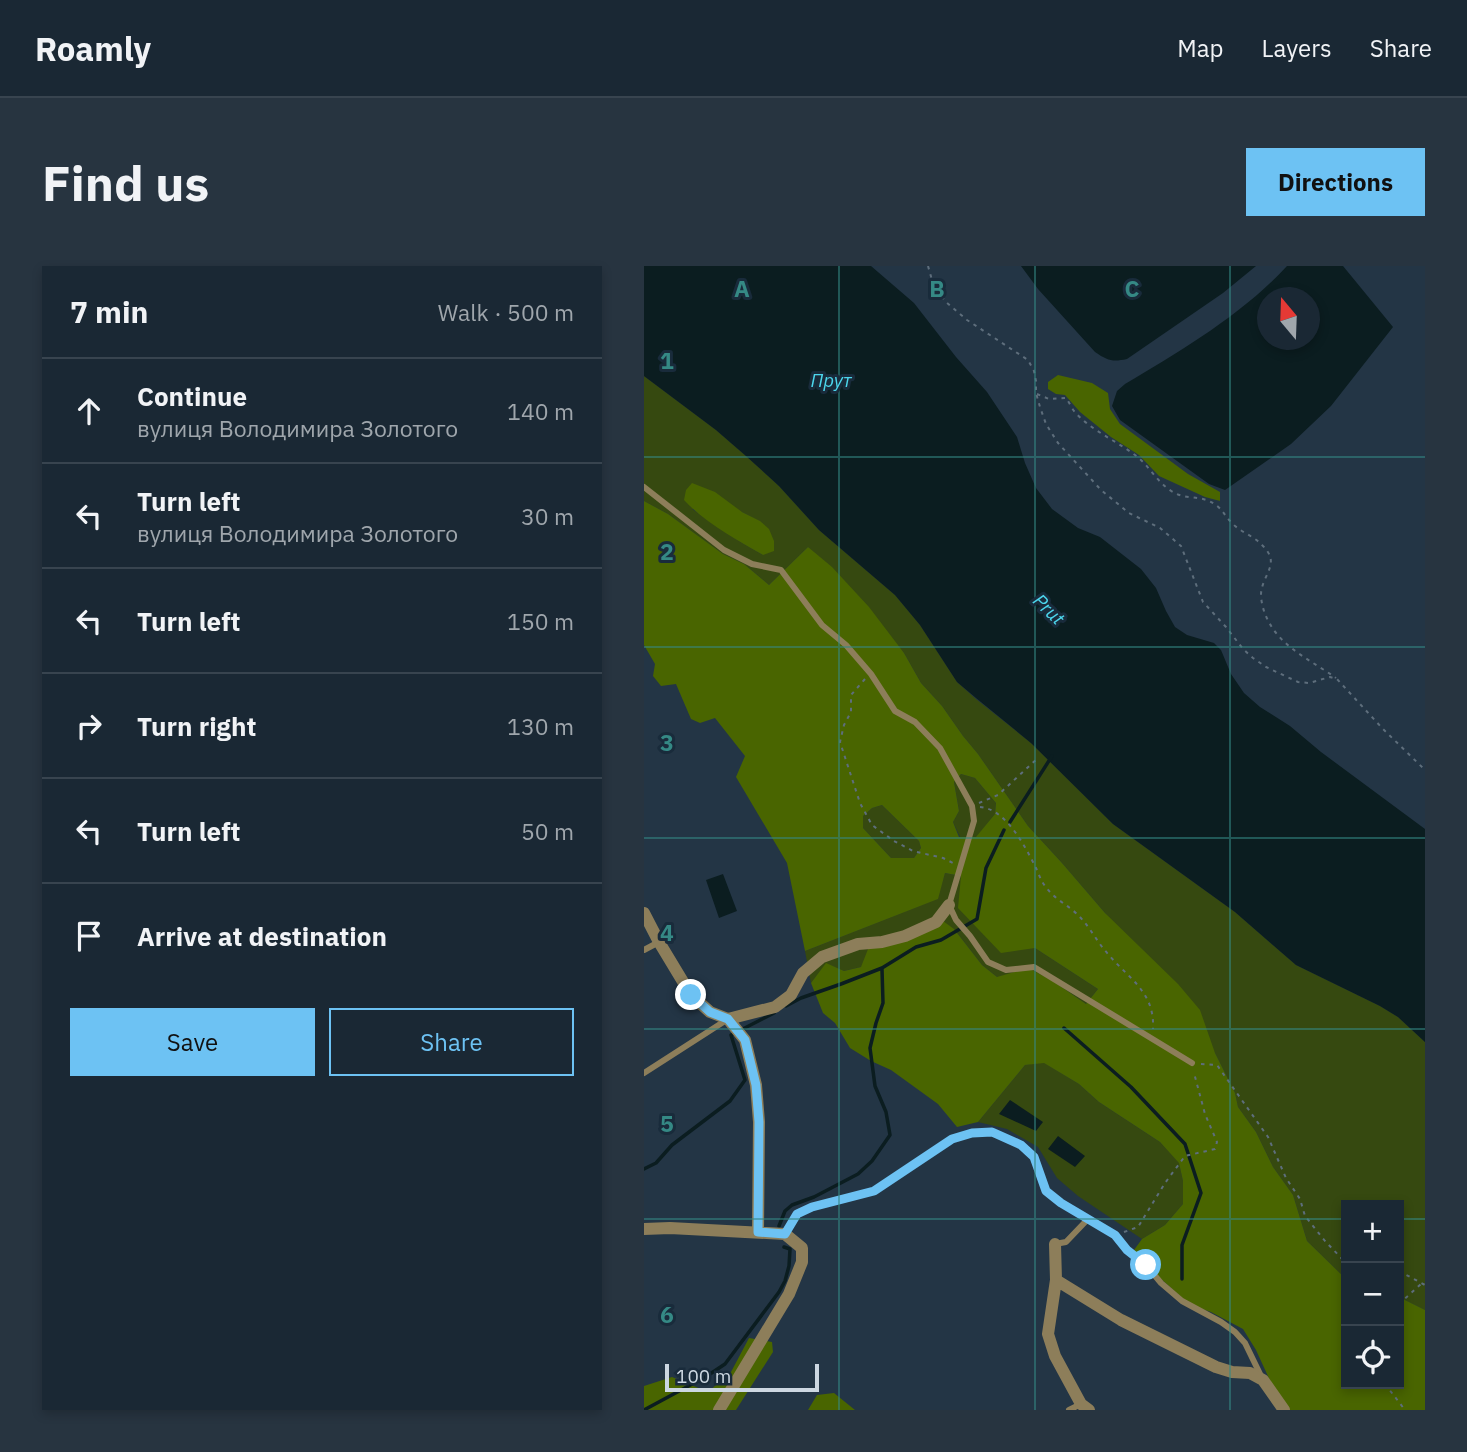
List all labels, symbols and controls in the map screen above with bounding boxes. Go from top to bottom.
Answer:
text: Roamly [35,27,151,70]
text: Map [1177,32,1224,64]
text: Layers [1262,32,1332,64]
text: Share [1370,32,1432,64]
button: Directions [1246,148,1425,216]
text: Find us [42,151,209,214]
text: A [734,273,750,303]
text: B [929,273,945,303]
text: C [1125,273,1140,303]
north arrow [1257,287,1320,350]
text: 7 min [70,292,148,331]
text: Walk · 500 m [438,297,574,327]
text: 1 [660,345,674,375]
water label: Прут [811,368,853,392]
text: Continue [137,379,247,413]
icon: ahead [70,392,108,430]
text: 140 m [507,396,574,426]
text: вулиця Володимира Золотого [137,413,458,443]
text: Turn left [137,484,240,518]
icon: left [70,497,108,535]
text: 30 m [521,501,574,531]
text: вулиця Володимира Золотого [137,518,458,548]
text: 2 [660,536,674,566]
water label: Prut [1028,588,1070,630]
icon: left [70,602,108,640]
text: Turn left [137,604,240,638]
text: 150 m [507,606,574,636]
icon: right [70,707,108,745]
text: Turn right [137,709,256,743]
text: 130 m [507,711,574,741]
text: 3 [660,727,674,757]
icon: left [70,812,108,850]
text: Turn left [137,814,240,848]
text: 50 m [521,816,574,846]
icon: arrive [70,917,108,955]
text: 4 [660,917,674,947]
text: Arrive at destination [137,919,387,953]
route end [675,979,706,1010]
button: Save [70,1008,315,1076]
button: Share [329,1008,574,1076]
text: 5 [660,1108,674,1138]
map controls [1341,1200,1404,1389]
button: + [1341,1200,1404,1263]
route start [1130,1249,1161,1280]
button: − [1341,1263,1404,1326]
text: 6 [660,1299,674,1329]
button: locate [1341,1326,1404,1389]
scale bar [665,1361,819,1393]
text: 100 m [676,1364,731,1388]

